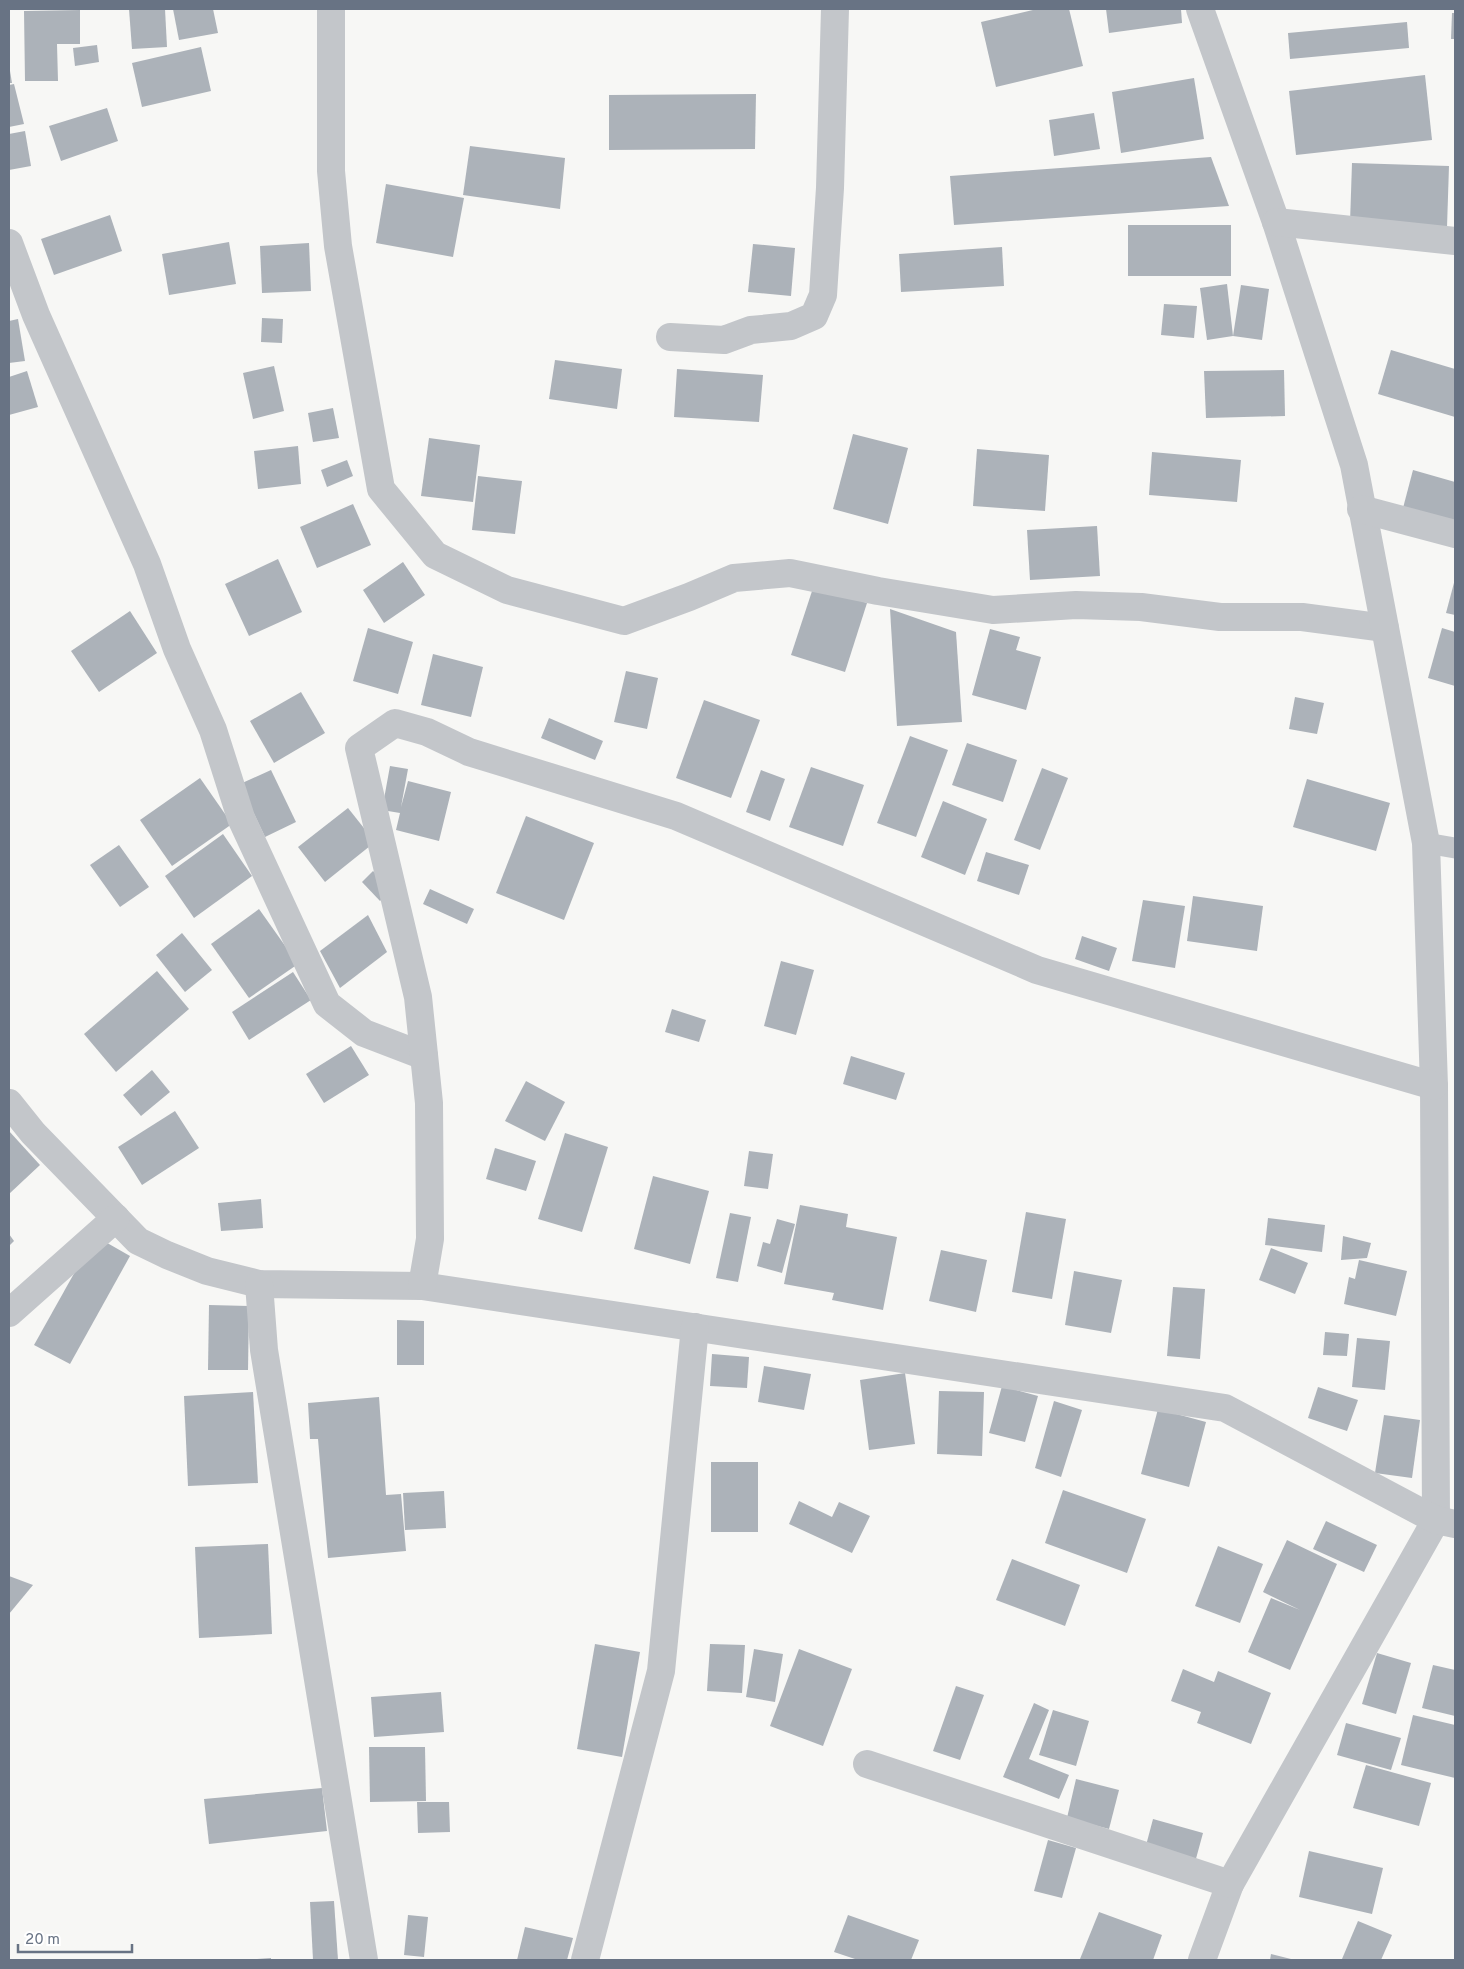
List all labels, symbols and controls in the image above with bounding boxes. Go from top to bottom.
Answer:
scale bar [18,1922,131,1954]
text: 20 m [25,1931,60,1950]

